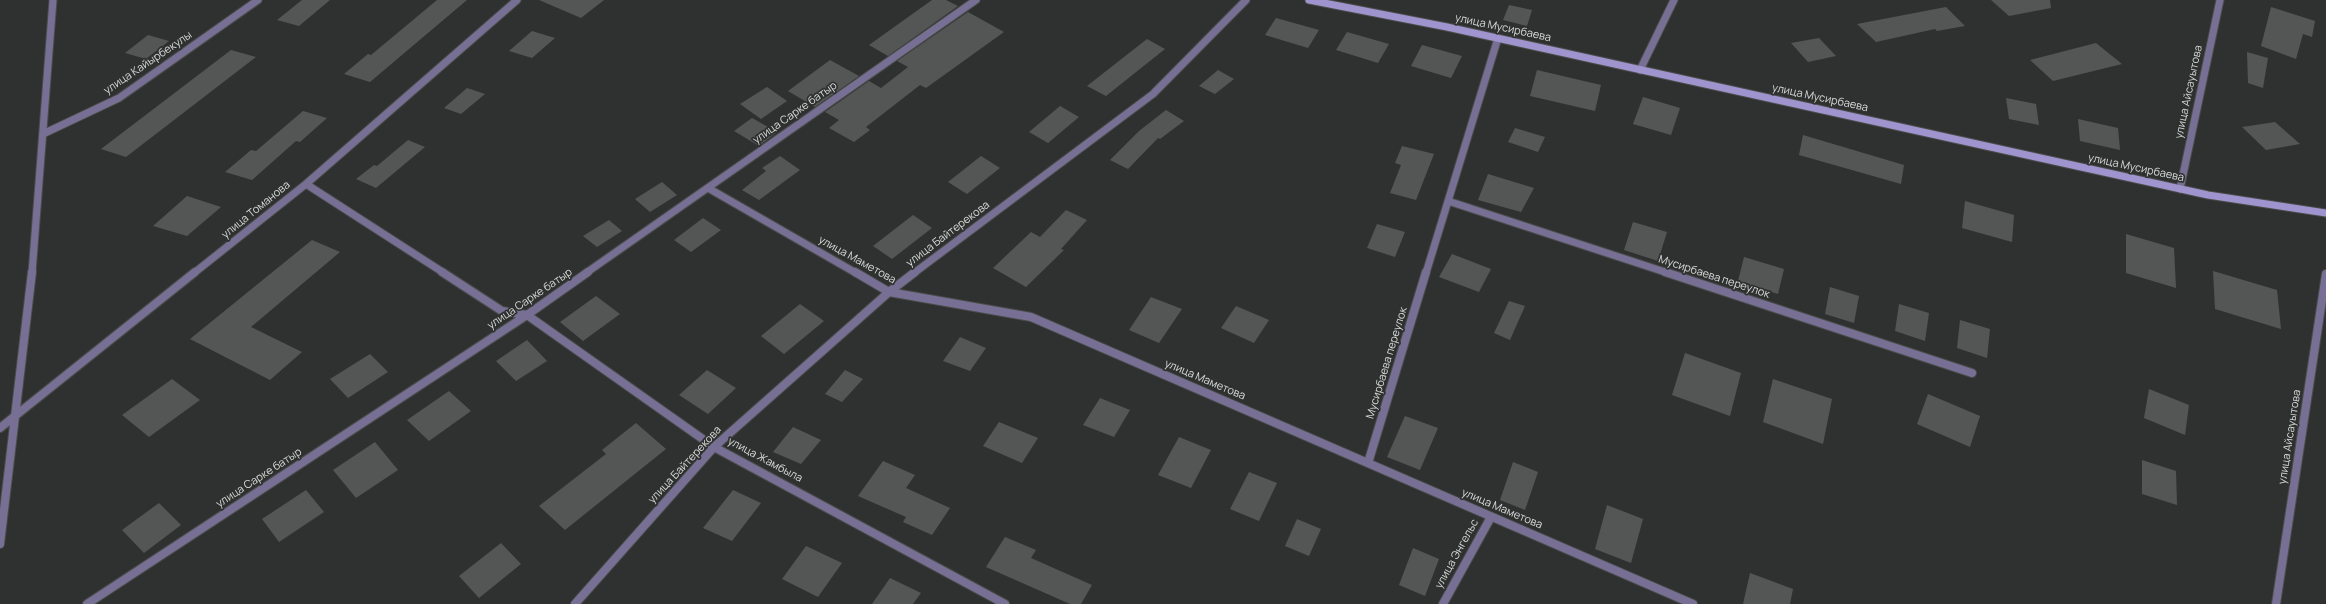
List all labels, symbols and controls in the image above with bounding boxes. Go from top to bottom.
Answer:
street label: улица Мусирбаева [1454,11,1552,45]
street label: улица Кайырбекулы [101,29,195,97]
street label: улица Айсауытова [2173,44,2205,140]
street label: улица Сарке батыр [750,79,840,147]
street label: улица Мусирбаева [1771,81,1869,115]
street label: улица Мусирбаева [2087,151,2185,185]
street label: улица Томанова [219,178,293,242]
street label: улица Байтерекова [904,198,992,270]
street label: улица Маметова [816,233,898,287]
street label: Мусирбаева переулок [1657,253,1771,301]
street label: улица Сарке батыр [485,266,575,332]
street label: Мусирбаева переулок [1364,305,1410,421]
street label: улица Маметова [1163,357,1247,403]
street label: улица Айсауытова [2276,389,2304,485]
street label: улица Байтерекова [646,424,724,506]
street label: улица Жамбыла [725,435,805,485]
street label: улица Сарке батыр [214,445,304,511]
street label: улица Маметова [1460,486,1544,532]
street label: улица Энгельс [1432,517,1482,591]

